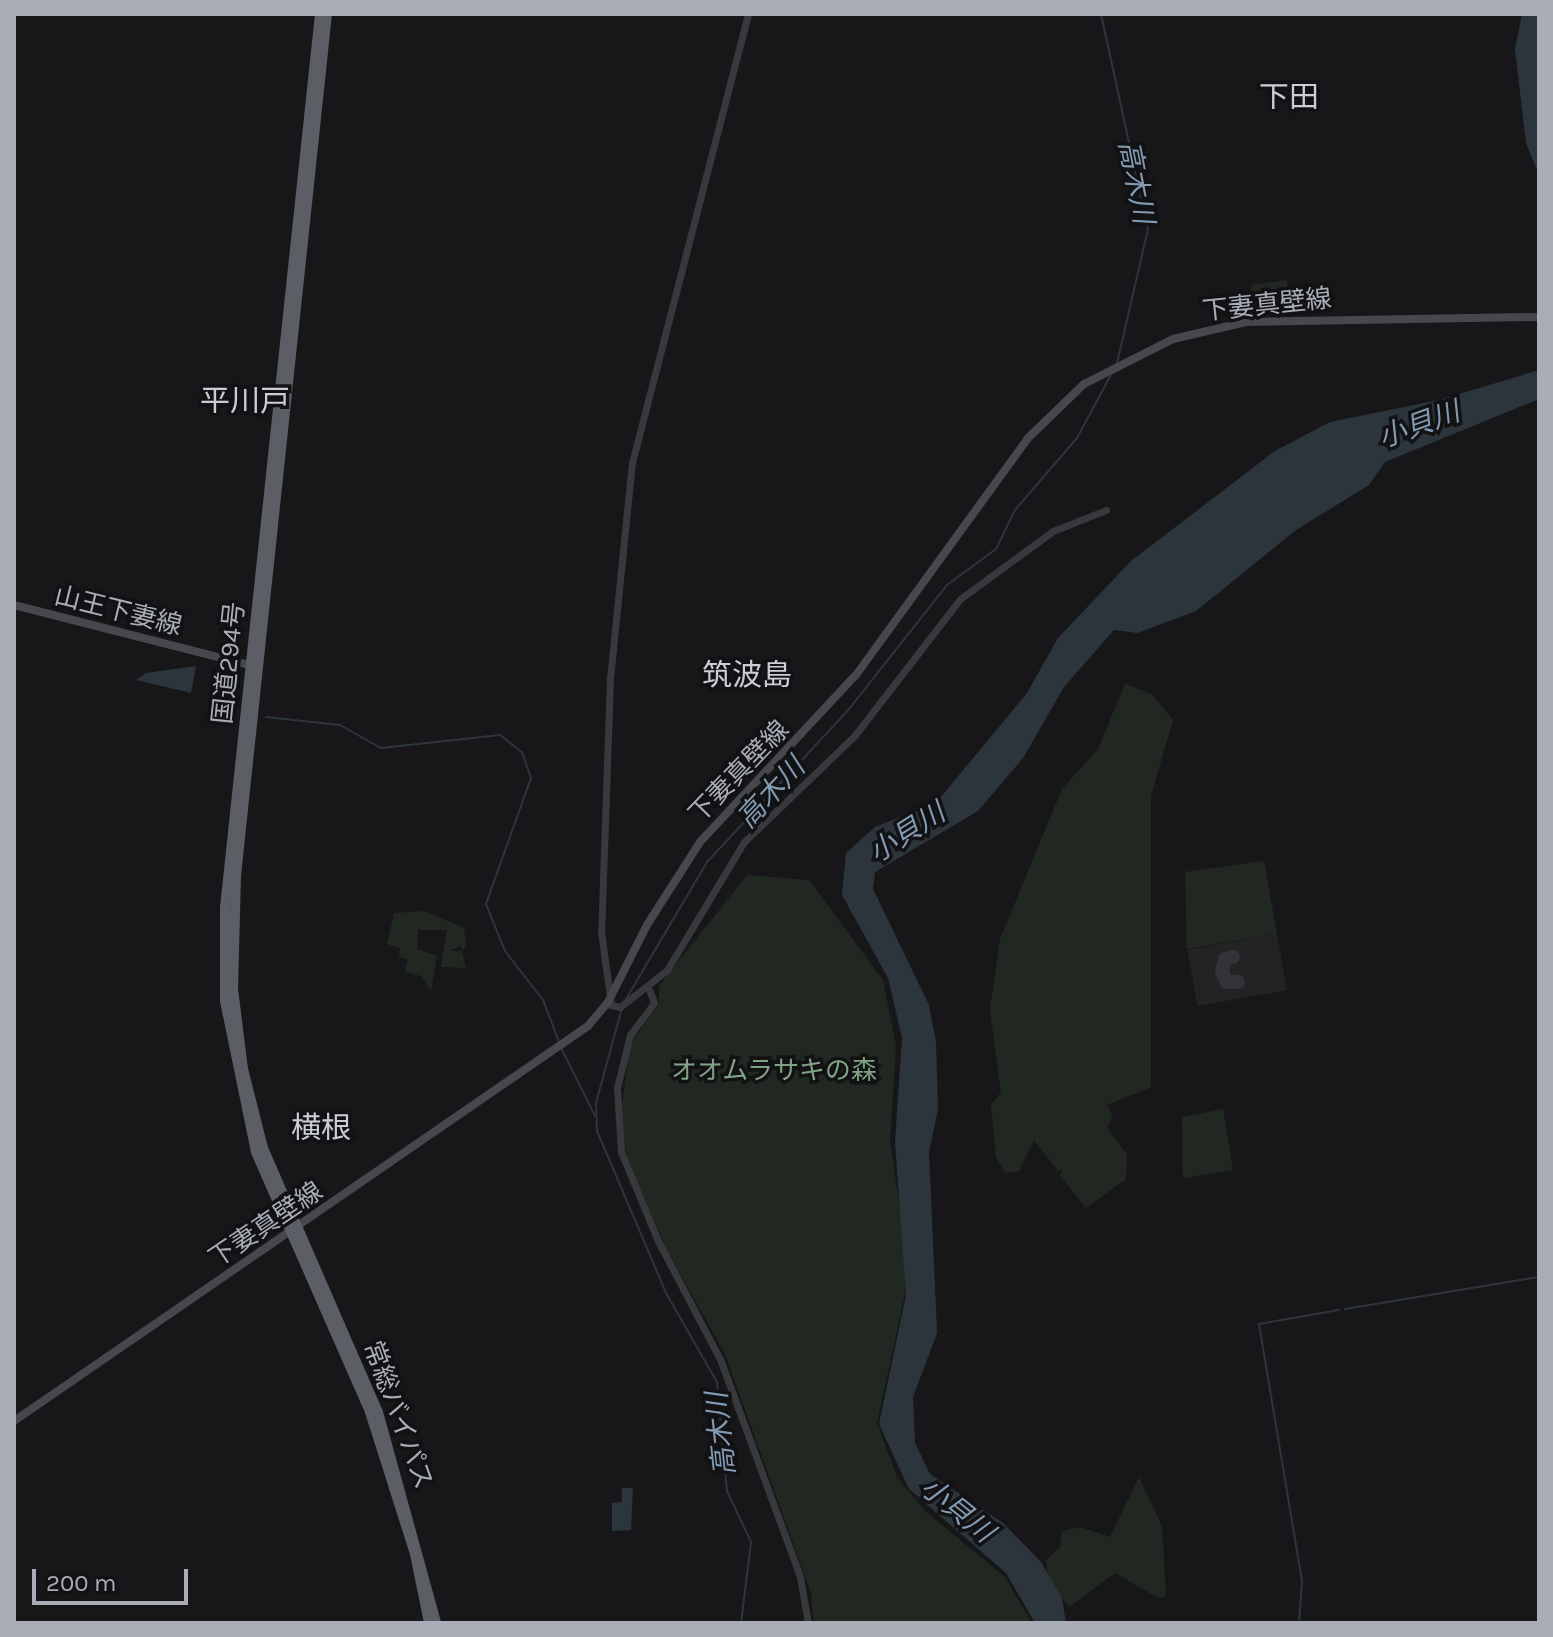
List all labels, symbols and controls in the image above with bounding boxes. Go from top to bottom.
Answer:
district label: 下田 [1259,79,1319,115]
water label: 高木川 [1111,138,1161,226]
street label: 下妻真壁線 [1201,283,1333,327]
district label: 平川戸 [200,383,290,419]
water label: 小貝川 [1374,395,1464,455]
street label: 山王下妻線 [51,580,185,642]
street label: 国道294号 [207,600,251,726]
district label: 筑波島 [702,657,792,693]
street label: 下妻真壁線 [683,714,795,830]
water label: 高木川 [730,751,812,835]
water label: 小貝川 [863,796,951,870]
park label: オオムラサキの森 [670,1055,878,1087]
district label: 横根 [291,1110,351,1146]
street label: 下妻真壁線 [203,1176,329,1274]
street label: 常総バイパス [357,1336,439,1494]
water label: 高木川 [700,1390,742,1478]
water label: 小貝川 [914,1471,1000,1549]
scale bar [36,1553,192,1603]
text: 200 m [46,1569,117,1597]

